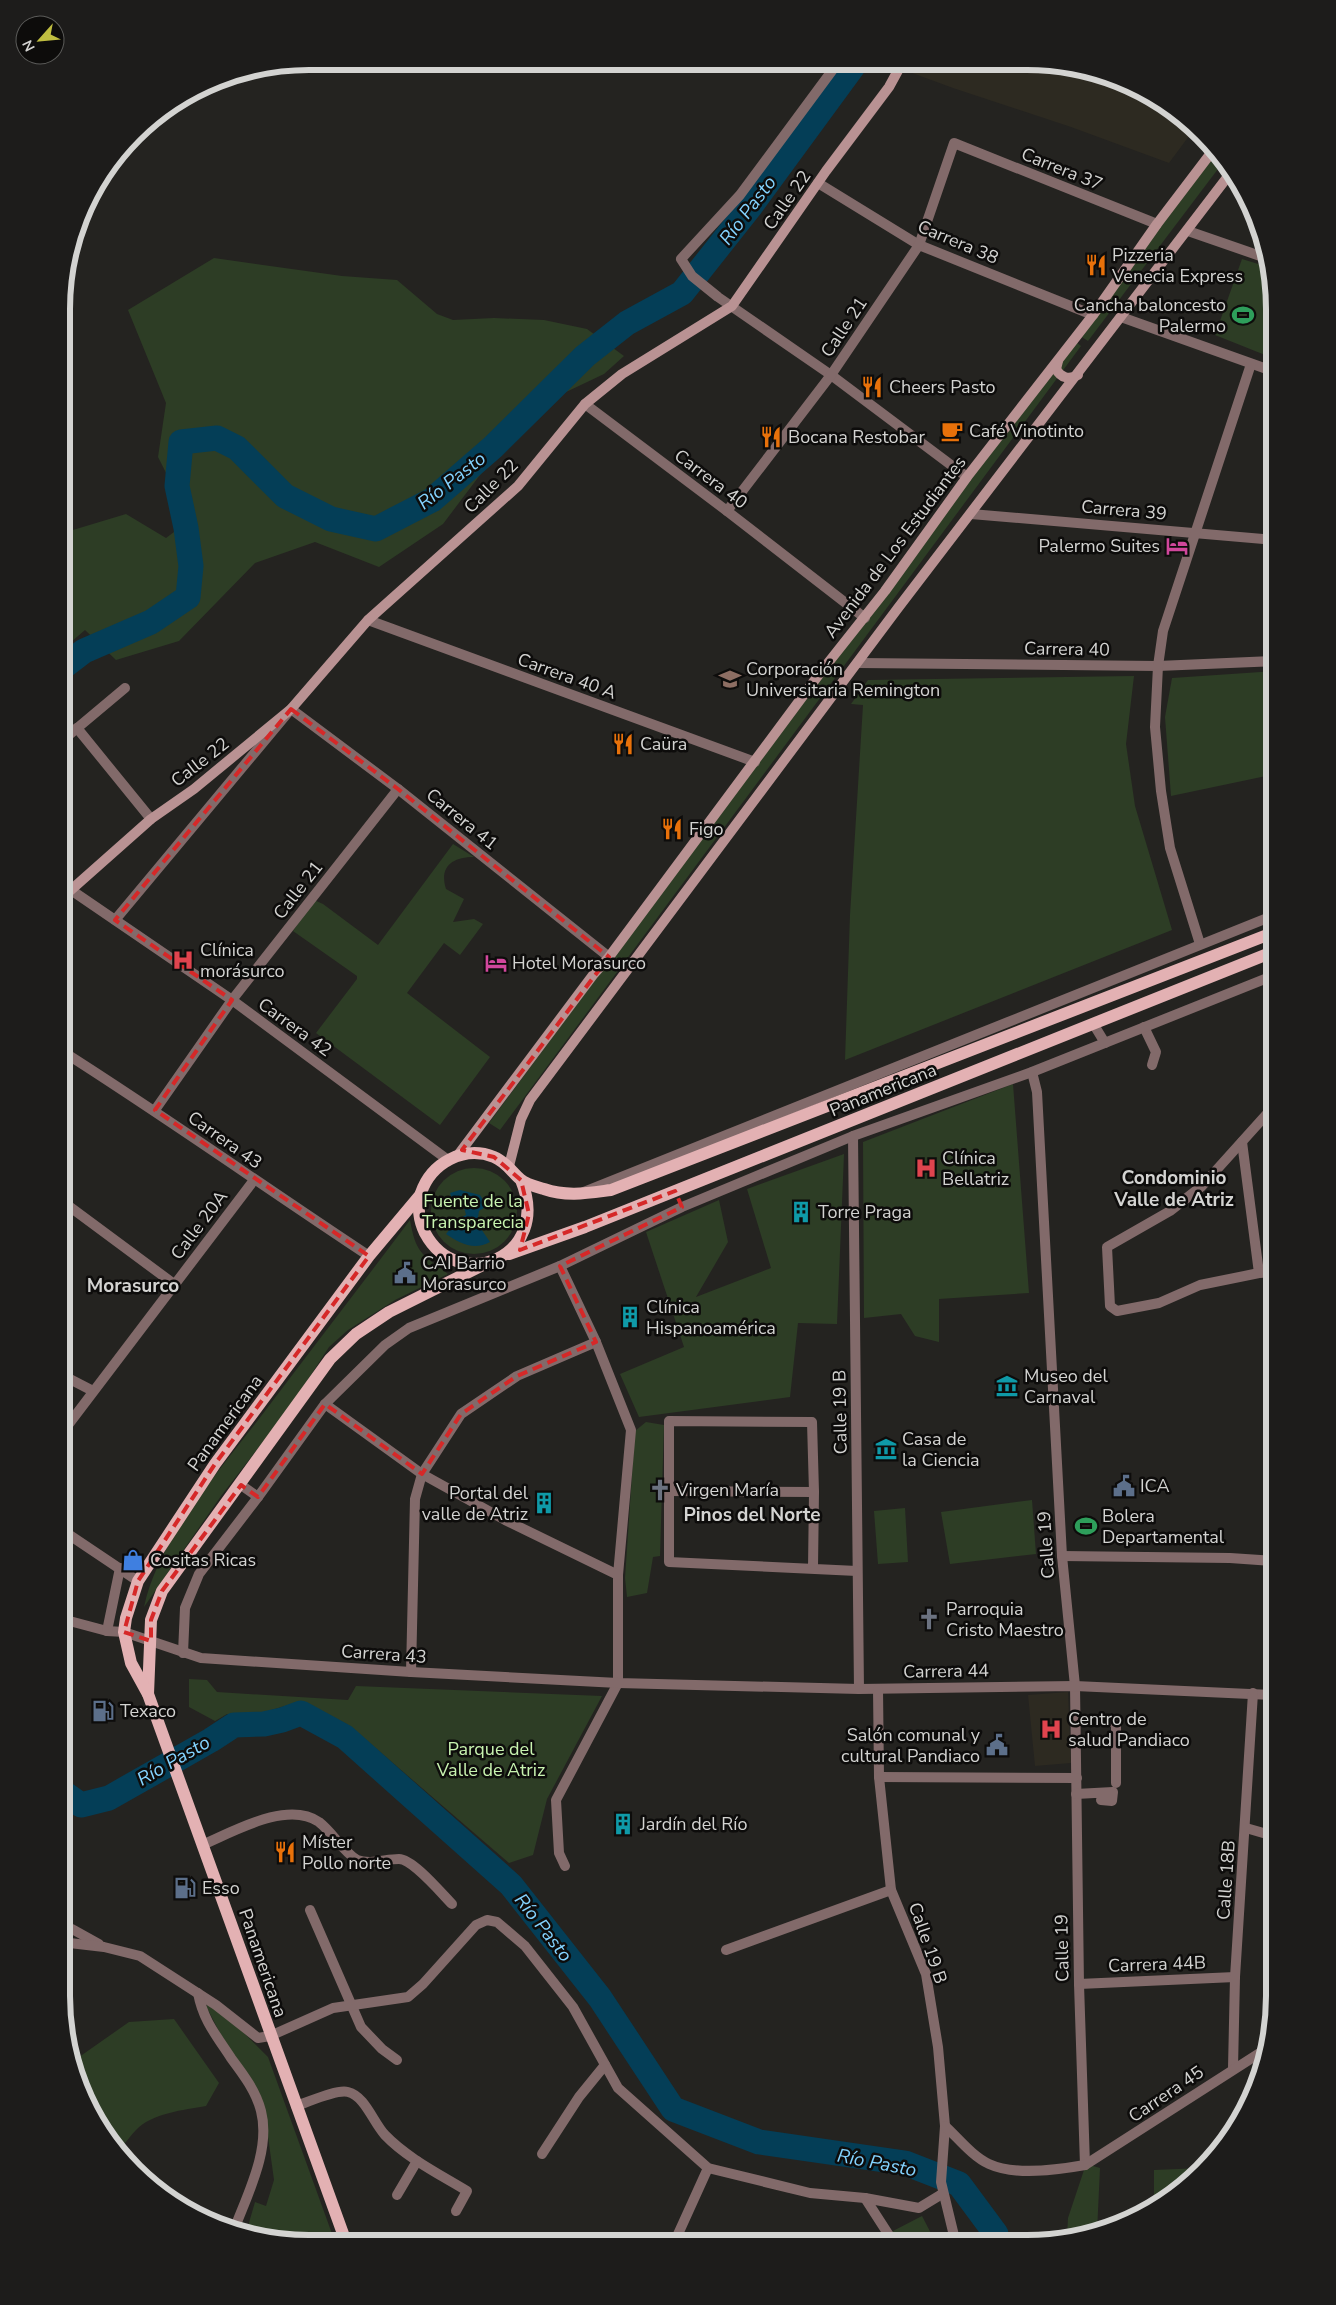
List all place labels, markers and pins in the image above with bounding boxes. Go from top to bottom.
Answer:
place label: Pizzeria Venecia Express [1111,243,1243,288]
restaurant icon: Pizzeria Venecia Express [1083,252,1109,278]
place label: Cancha baloncesto Palermo [1074,293,1226,338]
sports icon: Cancha baloncesto Palermo [1230,302,1256,328]
restaurant icon: Cheers Pasto [859,374,885,400]
place label: Cheers Pasto [889,375,995,399]
cafe icon: Café Vinotinto [939,418,965,444]
place label: Café Vinotinto [969,419,1084,443]
restaurant icon: Bocana Restobar [758,424,784,450]
place label: Bocana Restobar [788,425,926,449]
hotel icon: Palermo Suites [1164,533,1190,559]
place label: Palermo Suites [1038,534,1160,558]
place label: Corporación Universitaria Remington [746,657,940,702]
school or university icon: Corporación Universitaria Remington [717,666,743,692]
restaurant icon: Caüra [610,731,636,757]
place label: Caüra [640,732,687,756]
restaurant icon: Figo [659,816,685,842]
place label: Figo [689,817,724,841]
place label: Clínica morásurco [200,938,285,983]
hospital icon: Clínica morásurco [170,947,196,973]
hotel icon: Hotel Morasurco [483,950,509,976]
place label: Hotel Morasurco [512,951,646,975]
place label: Clínica Bellatriz [942,1146,1009,1191]
hospital icon: Clínica Bellatriz [913,1155,939,1181]
building icon: Torre Praga [788,1199,814,1225]
place label: Torre Praga [818,1200,912,1224]
place label: CAI Barrio Morasurco [422,1251,507,1296]
public building icon: CAI Barrio Morasurco [392,1260,418,1286]
place label: Clínica Hispanoamérica [646,1295,776,1340]
building icon: Clínica Hispanoamérica [617,1304,643,1330]
place label: Museo del Carnaval [1024,1364,1108,1409]
museum icon: Museo del Carnaval [994,1373,1020,1399]
place label: Casa de la Ciencia [902,1427,980,1472]
museum icon: Casa de la Ciencia [873,1436,899,1462]
public building icon: ICA [1111,1473,1137,1499]
place label: ICA [1140,1474,1170,1498]
church icon: Virgen María [647,1477,673,1503]
place label: Virgen María [675,1478,779,1502]
place label: Portal del valle de Atriz [422,1481,529,1526]
building icon: Portal del valle de Atriz [531,1490,557,1516]
place label: Bolera Departamental [1102,1504,1225,1549]
sports icon: Bolera Departamental [1073,1513,1099,1539]
shop icon: Cositas Ricas [120,1547,146,1573]
place label: Cositas Ricas [150,1548,256,1572]
place label: Parroquia Cristo Maestro [946,1597,1064,1642]
church icon: Parroquia Cristo Maestro [916,1606,942,1632]
fuel station icon: Texaco [90,1698,116,1724]
place label: Texaco [120,1699,176,1723]
place label: Centro de salud Pandiaco [1068,1707,1190,1752]
hospital icon: Centro de salud Pandiaco [1038,1716,1064,1742]
place label: Salón comunal y cultural Pandiaco [841,1723,981,1768]
public building icon: Salón comunal y cultural Pandiaco [984,1732,1010,1758]
building icon: Jardín del Río [610,1811,636,1837]
place label: Jardín del Río [639,1812,747,1836]
place label: Míster Pollo norte [302,1830,391,1875]
restaurant icon: Míster Pollo norte [272,1839,298,1865]
fuel station icon: Esso [172,1875,198,1901]
place label: Esso [202,1876,240,1900]

